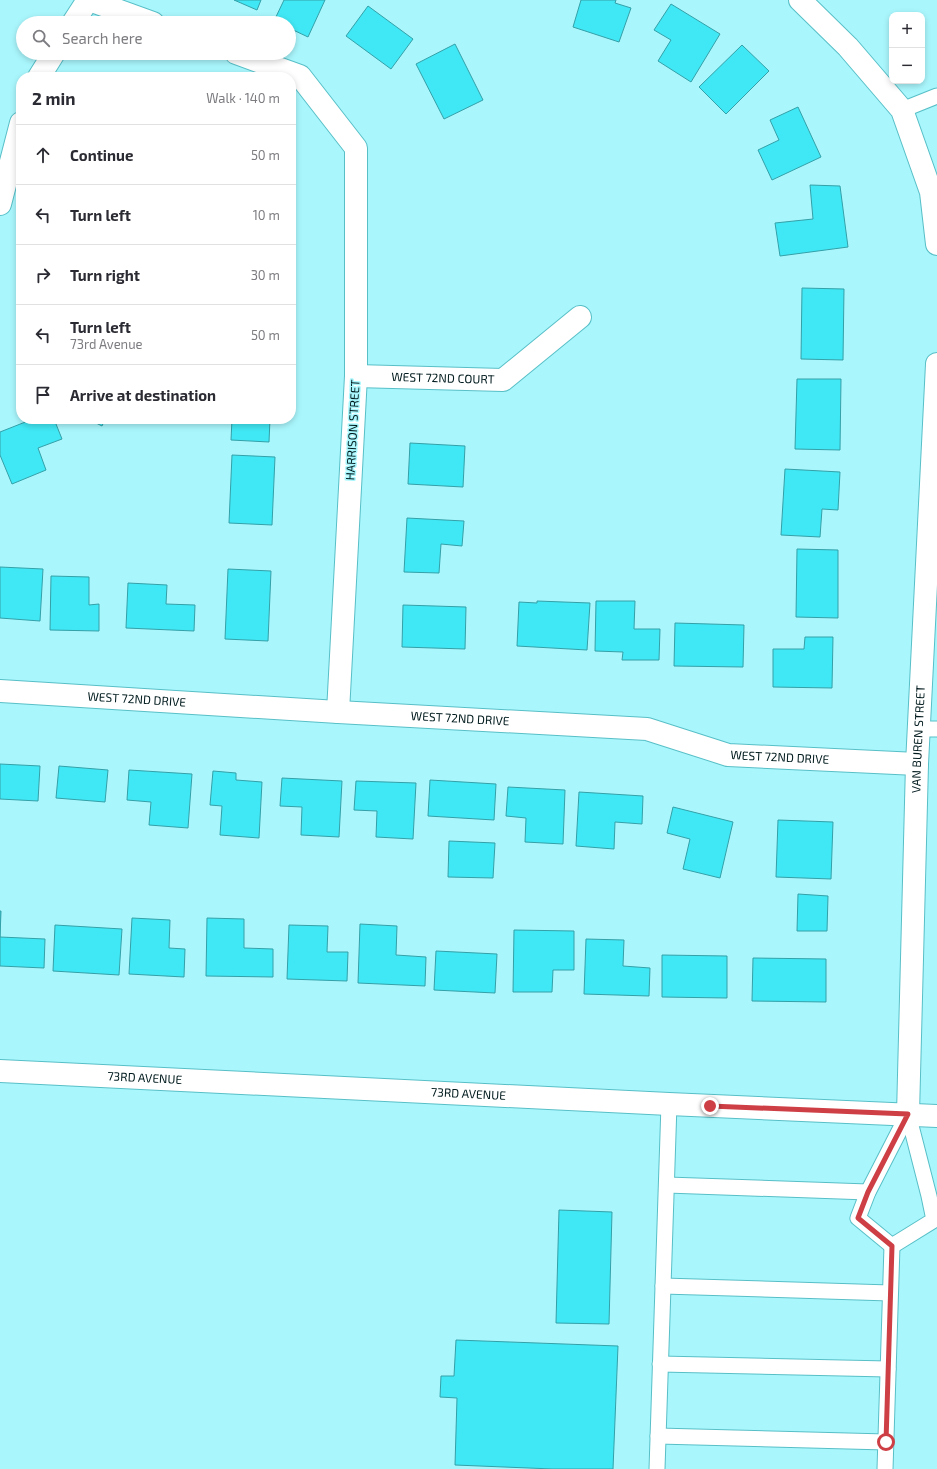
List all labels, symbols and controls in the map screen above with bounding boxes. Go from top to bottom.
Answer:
map controls [889,12,925,84]
button: + [889,12,925,48]
search box [16,16,296,60]
icon: search [30,27,52,49]
text: Search here [62,29,143,47]
button: − [889,48,925,84]
text: 2 min [32,88,75,108]
text: Walk · 140 m [206,90,280,106]
icon: ahead [32,144,54,166]
text: Continue [70,146,133,164]
text: 50 m [251,147,280,163]
icon: left [32,204,54,226]
text: Turn left [70,206,131,224]
text: 10 m [253,207,280,223]
icon: right [32,264,54,286]
text: Turn right [70,266,140,284]
text: 30 m [251,267,280,283]
text: Turn left [70,318,131,336]
icon: left [32,324,54,346]
text: 50 m [251,327,280,343]
text: 73rd Avenue [70,336,143,352]
street label: WEST 72ND COURT [391,369,495,386]
street label: HARRISON STREET [342,379,362,481]
icon: arrive [32,384,54,406]
text: Arrive at destination [70,386,216,404]
street label: VAN BUREN STREET [908,685,927,793]
street label: WEST 72ND DRIVE [87,688,187,709]
street label: WEST 72ND DRIVE [410,708,510,727]
street label: WEST 72ND DRIVE [730,747,830,766]
street label: 73RD AVENUE [107,1068,183,1086]
street label: 73RD AVENUE [431,1084,507,1102]
route end [701,1097,719,1115]
route start [877,1433,895,1451]

